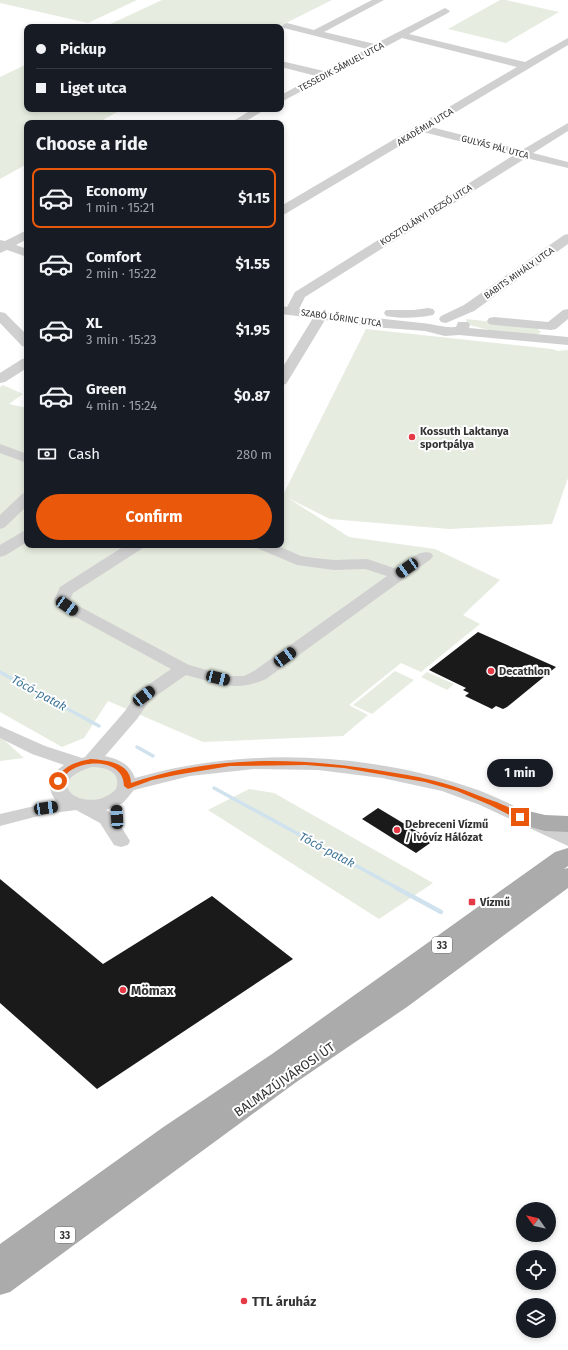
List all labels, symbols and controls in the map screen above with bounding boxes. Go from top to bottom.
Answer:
street label: TESSEDIK SÁMUEL UTCA [296,39,386,94]
text: Pickup [60,40,106,58]
text: Liget utca [60,79,127,97]
street label: AKADÉMIA UTCA [395,105,456,148]
street label: GULYÁS PÁL UTCA [460,132,531,161]
text: Choose a ride [36,133,148,155]
icon: car [38,180,74,216]
street label: KOSZTOLÁNYI DEZSŐ UTCA [378,181,474,247]
text: Economy [86,182,147,200]
text: $1.15 [238,189,270,207]
text: 1 min · 15:21 [86,200,155,215]
street label: BABITS MIHÁLY UTCA [482,244,557,301]
icon: car [38,246,74,282]
text: Comfort [86,248,142,266]
text: $1.55 [236,255,270,273]
text: 2 min · 15:22 [86,266,156,281]
street label: SZABÓ LŐRINC UTCA [300,306,383,329]
icon: car [38,312,74,348]
text: XL [86,314,102,332]
text: $1.95 [236,321,270,339]
text: 3 min · 15:23 [86,332,157,347]
icon: car [38,378,74,414]
text: Green [86,380,126,398]
text: $0.87 [234,387,270,405]
text: 4 min · 15:24 [86,398,157,413]
place label: Kossuth Laktanya sportpálya [420,425,509,451]
marker: Kossuth Laktanya sportpálya [407,432,417,442]
icon: cash [36,443,58,465]
text: Cash [68,445,100,463]
text: 280 m [237,447,272,462]
button: Confirm [36,494,272,540]
car [394,556,420,580]
car [54,594,80,618]
car [272,645,298,669]
place label: Decathlon [499,665,550,678]
marker: Decathlon [486,666,496,676]
car [205,669,231,687]
water label: Tócó-patak [9,672,69,714]
car [131,684,157,708]
callout: 1 min [487,759,553,787]
text: 1 min [504,765,536,780]
route start [49,772,67,790]
car [33,800,59,816]
car [110,805,124,829]
route end [511,808,529,826]
place label: Debreceni Vízmű / Ivóvíz Hálózat [405,818,488,844]
marker: Debreceni Vízmű / Ivóvíz Hálózat [392,825,402,835]
water label: Tócó-patak [297,830,357,871]
place label: Vízmű [479,896,510,909]
marker: Vízmű [467,897,477,907]
road number: 33 [432,937,452,953]
place label: Mömax [131,983,174,998]
marker: Mömax [118,985,128,995]
street label: BALMAZÚJVÁROSI ÚT [231,1039,338,1120]
north arrow [516,1202,556,1242]
map controls [516,1202,556,1338]
road number: 33 [55,1227,75,1243]
button: locate [516,1250,556,1290]
place label: TTL áruház [252,1294,316,1309]
marker: TTL áruház [239,1296,249,1306]
button: layers [516,1298,556,1338]

